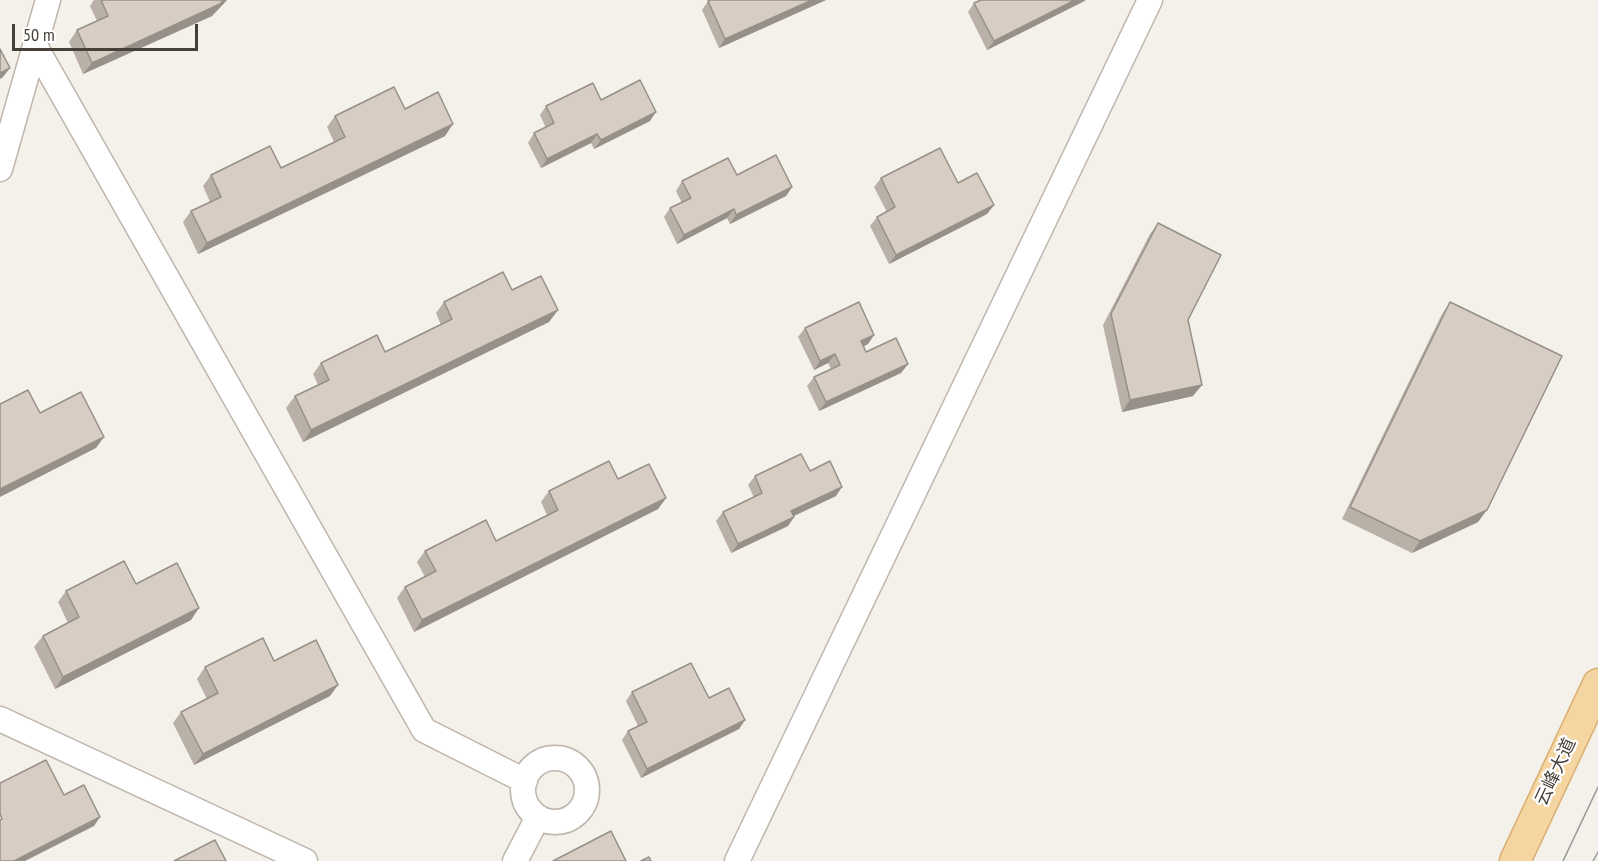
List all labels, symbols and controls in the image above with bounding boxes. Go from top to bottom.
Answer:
scale bar [15,12,201,50]
text: 50 m [23,23,55,46]
street label: 云峰大道 [1531,735,1581,809]

